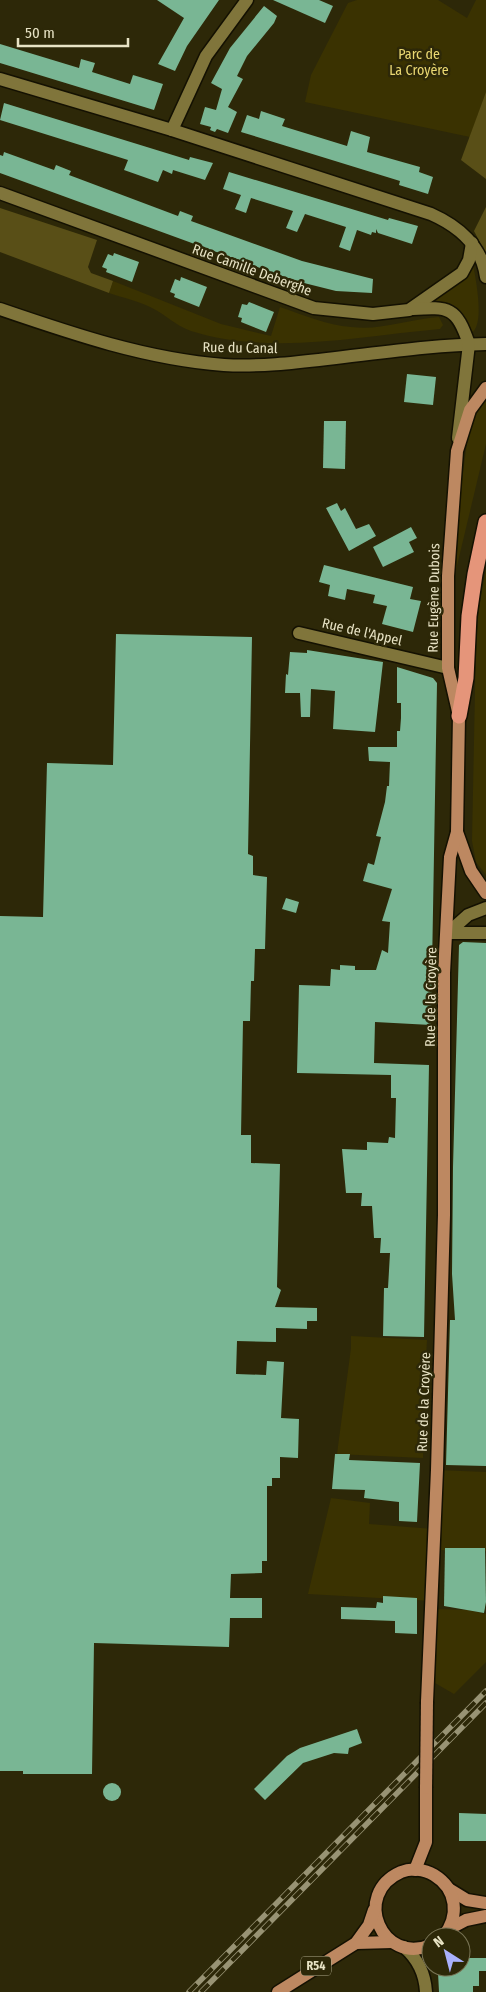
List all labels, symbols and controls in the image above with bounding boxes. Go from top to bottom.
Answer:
scale bar [18,15,128,47]
text: 50 m [25,24,55,42]
park label: Parc de La Croyère [389,46,449,79]
street label: Rue Camille Deberghe [190,241,314,300]
street label: Rue du Canal [202,339,278,357]
street label: Rue Eugène Dubois [425,543,443,653]
street label: Rue de l'Appel [320,615,404,650]
street label: Rue de la Croyère [422,947,440,1047]
street label: Rue de la Croyère [414,1352,434,1452]
north arrow [421,1927,471,1977]
text: N [430,1933,447,1951]
road number: R54 [301,1956,331,1975]

